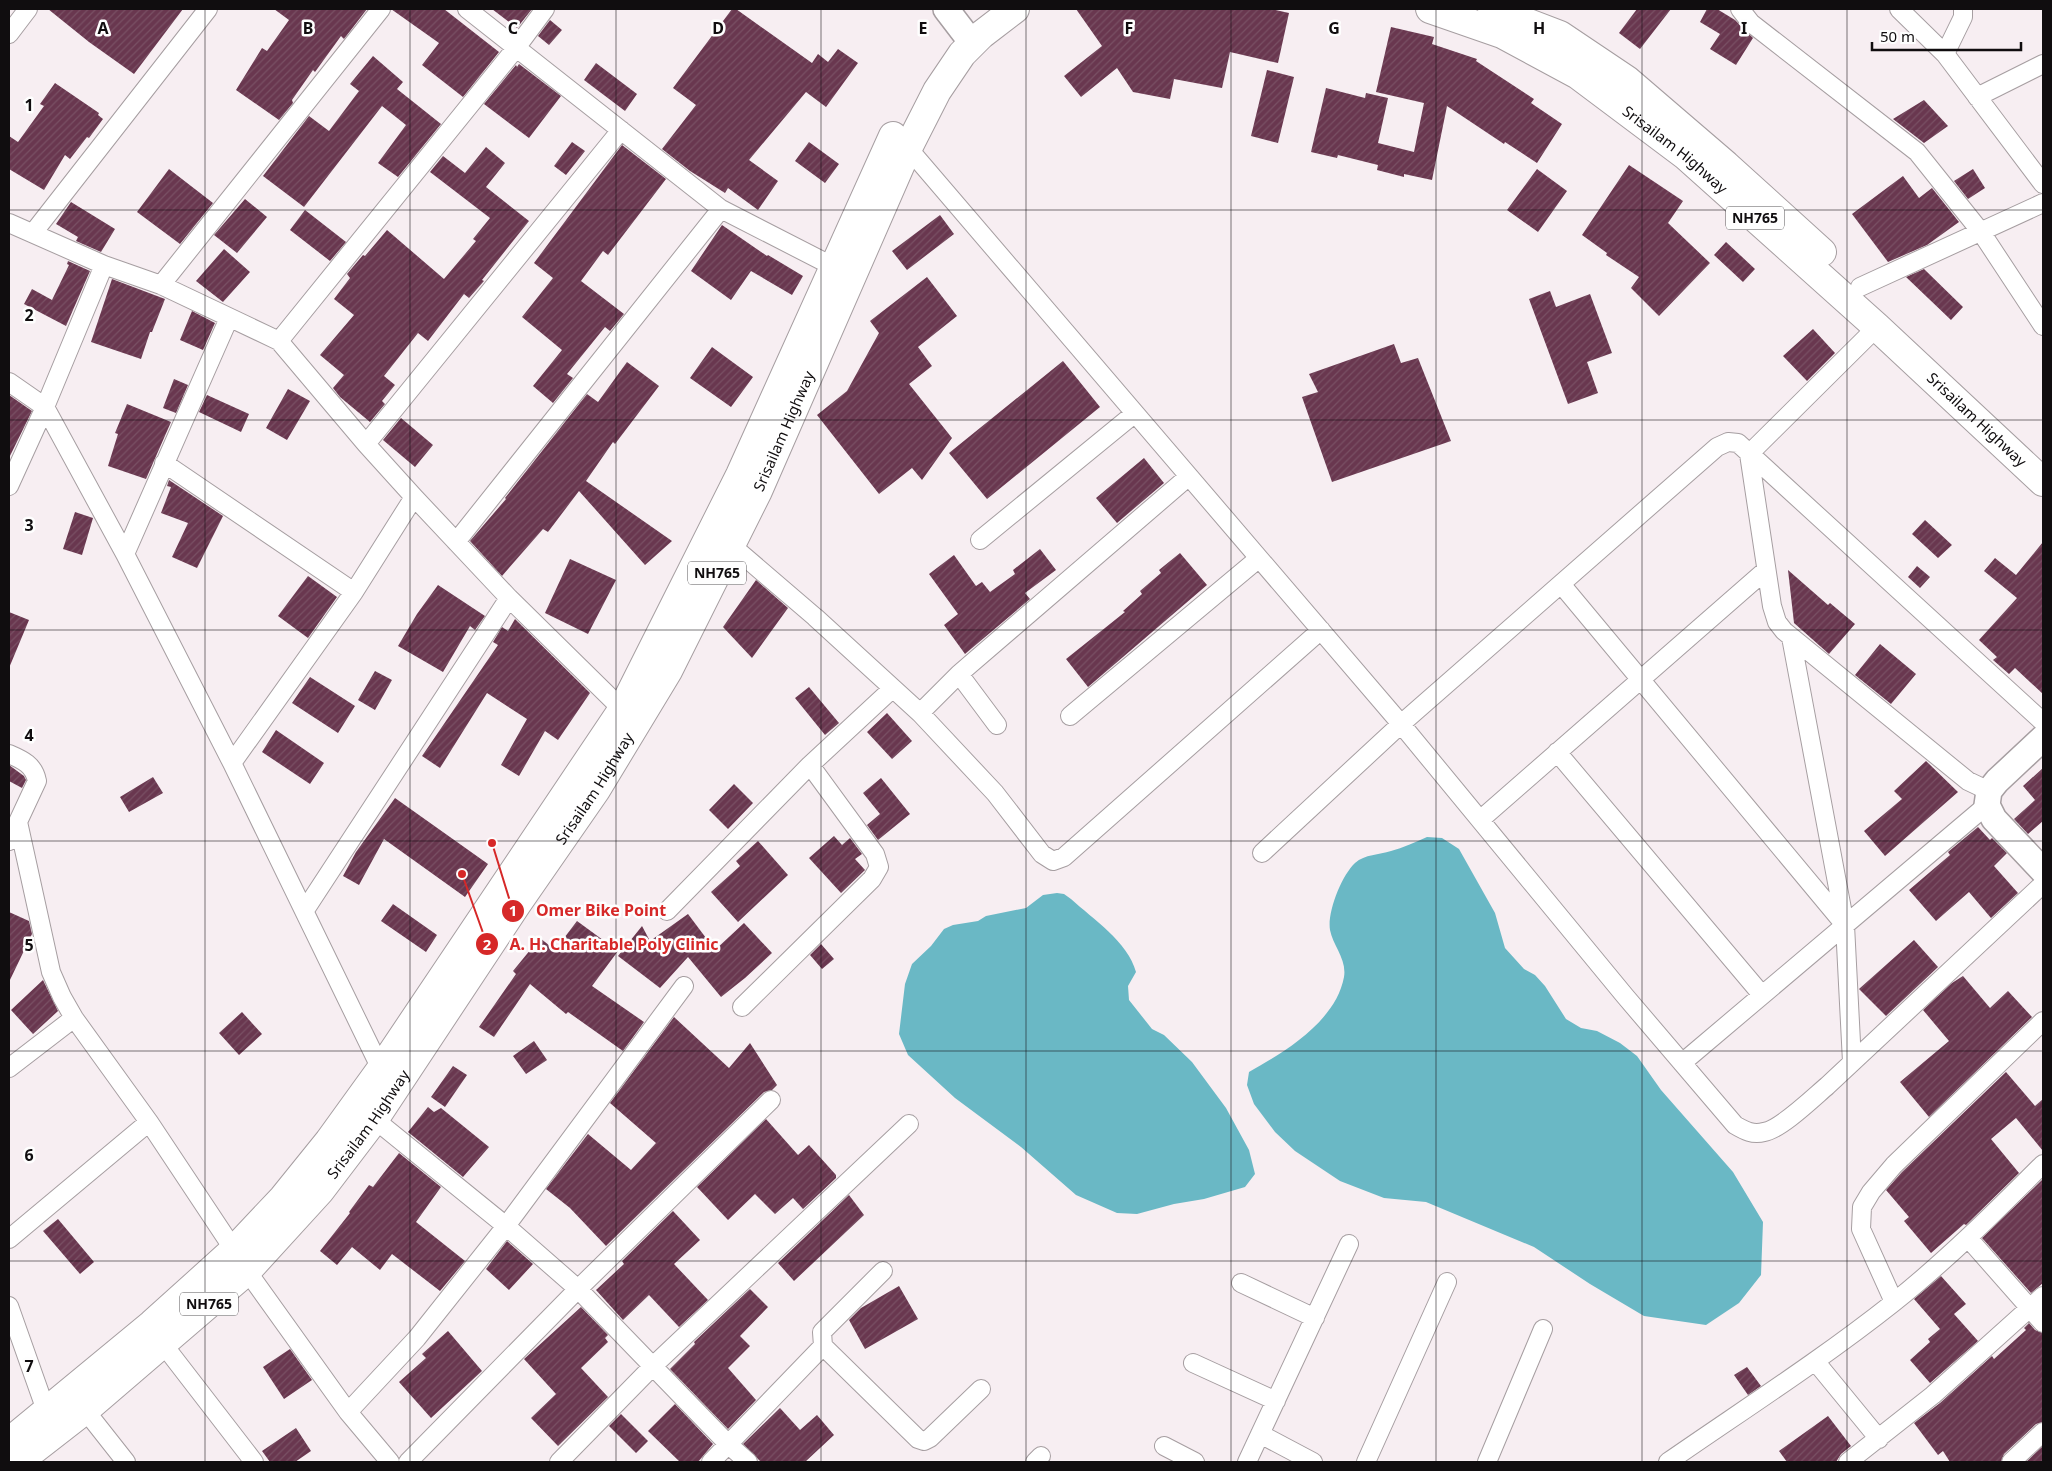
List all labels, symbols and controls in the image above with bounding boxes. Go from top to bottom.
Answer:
text: A [97,17,109,39]
text: B [303,17,313,39]
text: C [508,17,518,39]
text: D [712,17,724,39]
text: E [919,17,928,39]
text: F [1125,17,1133,39]
text: G [1328,17,1340,39]
text: H [1533,17,1545,39]
text: I [1741,17,1747,39]
scale bar [1872,20,2021,52]
text: 50 m [1880,26,1915,46]
text: 1 [24,94,34,116]
street label: Srisailam Highway [1619,101,1732,198]
road number: NH765 [1726,207,1784,230]
text: 2 [24,304,34,326]
street label: Srisailam Highway [748,367,818,494]
street label: Srisailam Highway [1923,368,2032,471]
text: 3 [24,514,34,536]
road number: NH765 [688,562,746,584]
text: 4 [24,724,34,746]
street label: Srisailam Highway [550,728,638,848]
callout: Omer Bike Point [501,895,676,926]
text: Omer Bike Point [536,899,666,921]
text: 1 [509,900,517,920]
callout: A. H. Charitable Poly Clinic [474,929,728,960]
text: A. H. Charitable Poly Clinic [509,933,719,955]
text: 5 [24,934,34,956]
text: 2 [483,934,492,954]
street label: Srisailam Highway [322,1065,414,1182]
text: 6 [24,1144,34,1166]
road number: NH765 [180,1292,238,1316]
text: 7 [24,1355,34,1377]

